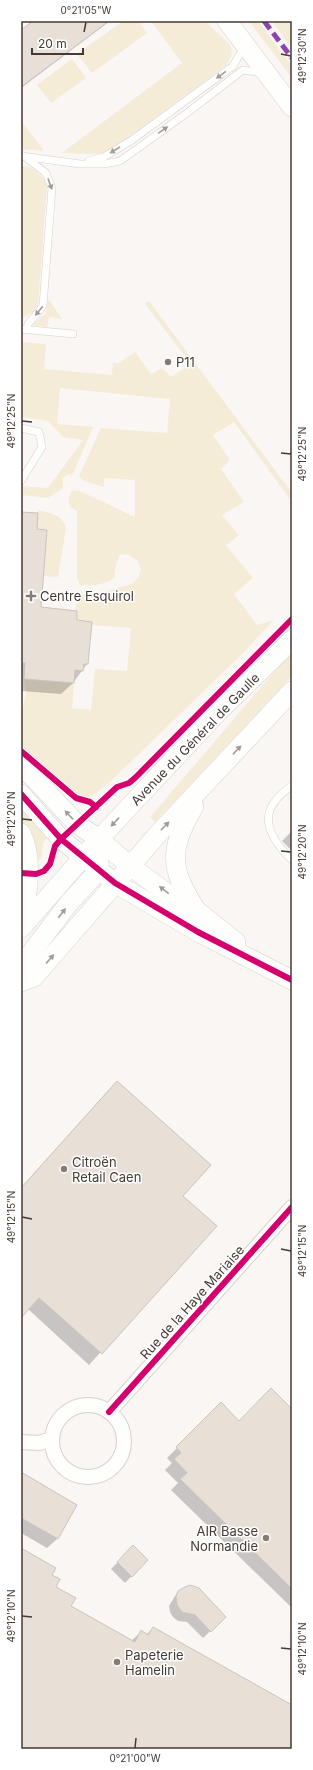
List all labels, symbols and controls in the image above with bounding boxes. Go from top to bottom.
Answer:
text: 0°21'05"W [61,4,112,16]
text: 49°12'30"N [296,28,308,84]
scale bar [32,30,83,56]
text: 20 m [38,36,67,51]
one-way arrow [216,71,227,79]
one-way arrow [158,126,168,134]
one-way arrow [109,147,121,154]
one-way arrow [47,178,53,190]
one-way arrow [34,306,43,317]
place label: P11 [176,354,195,370]
marker: P11 [163,357,173,367]
text: 49°12'25"N [5,394,17,448]
text: 49°12'25"N [296,427,308,481]
place label: Centre Esquirol [40,588,134,604]
marker: Centre Esquirol [25,590,37,602]
street label: Avenue du Général de Gaulle [127,669,263,809]
one-way arrow [232,746,241,755]
text: 49°12'20"N [5,792,17,846]
one-way arrow [64,810,74,820]
one-way arrow [110,817,120,827]
one-way arrow [161,821,170,831]
text: 49°12'20"N [296,825,308,879]
one-way arrow [158,886,169,894]
one-way arrow [57,907,66,918]
one-way arrow [46,953,55,964]
place label: Citroën Retail Caen [72,1154,141,1185]
marker: Citroën Retail Caen [59,1164,69,1174]
text: 49°12'15"N [5,1191,17,1243]
text: 49°12'15"N [296,1225,308,1277]
street label: Rue de la Haye Mariaise [137,1242,247,1362]
place label: AIR Basse Normandie [190,1523,258,1554]
marker: AIR Basse Normandie [261,1533,271,1543]
text: 49°12'10"N [5,1590,17,1642]
text: 49°12'10"N [296,1623,308,1675]
place label: Papeterie Hamelin [125,1647,184,1678]
marker: Papeterie Hamelin [112,1657,122,1667]
text: 0°21'00"W [109,1752,161,1764]

